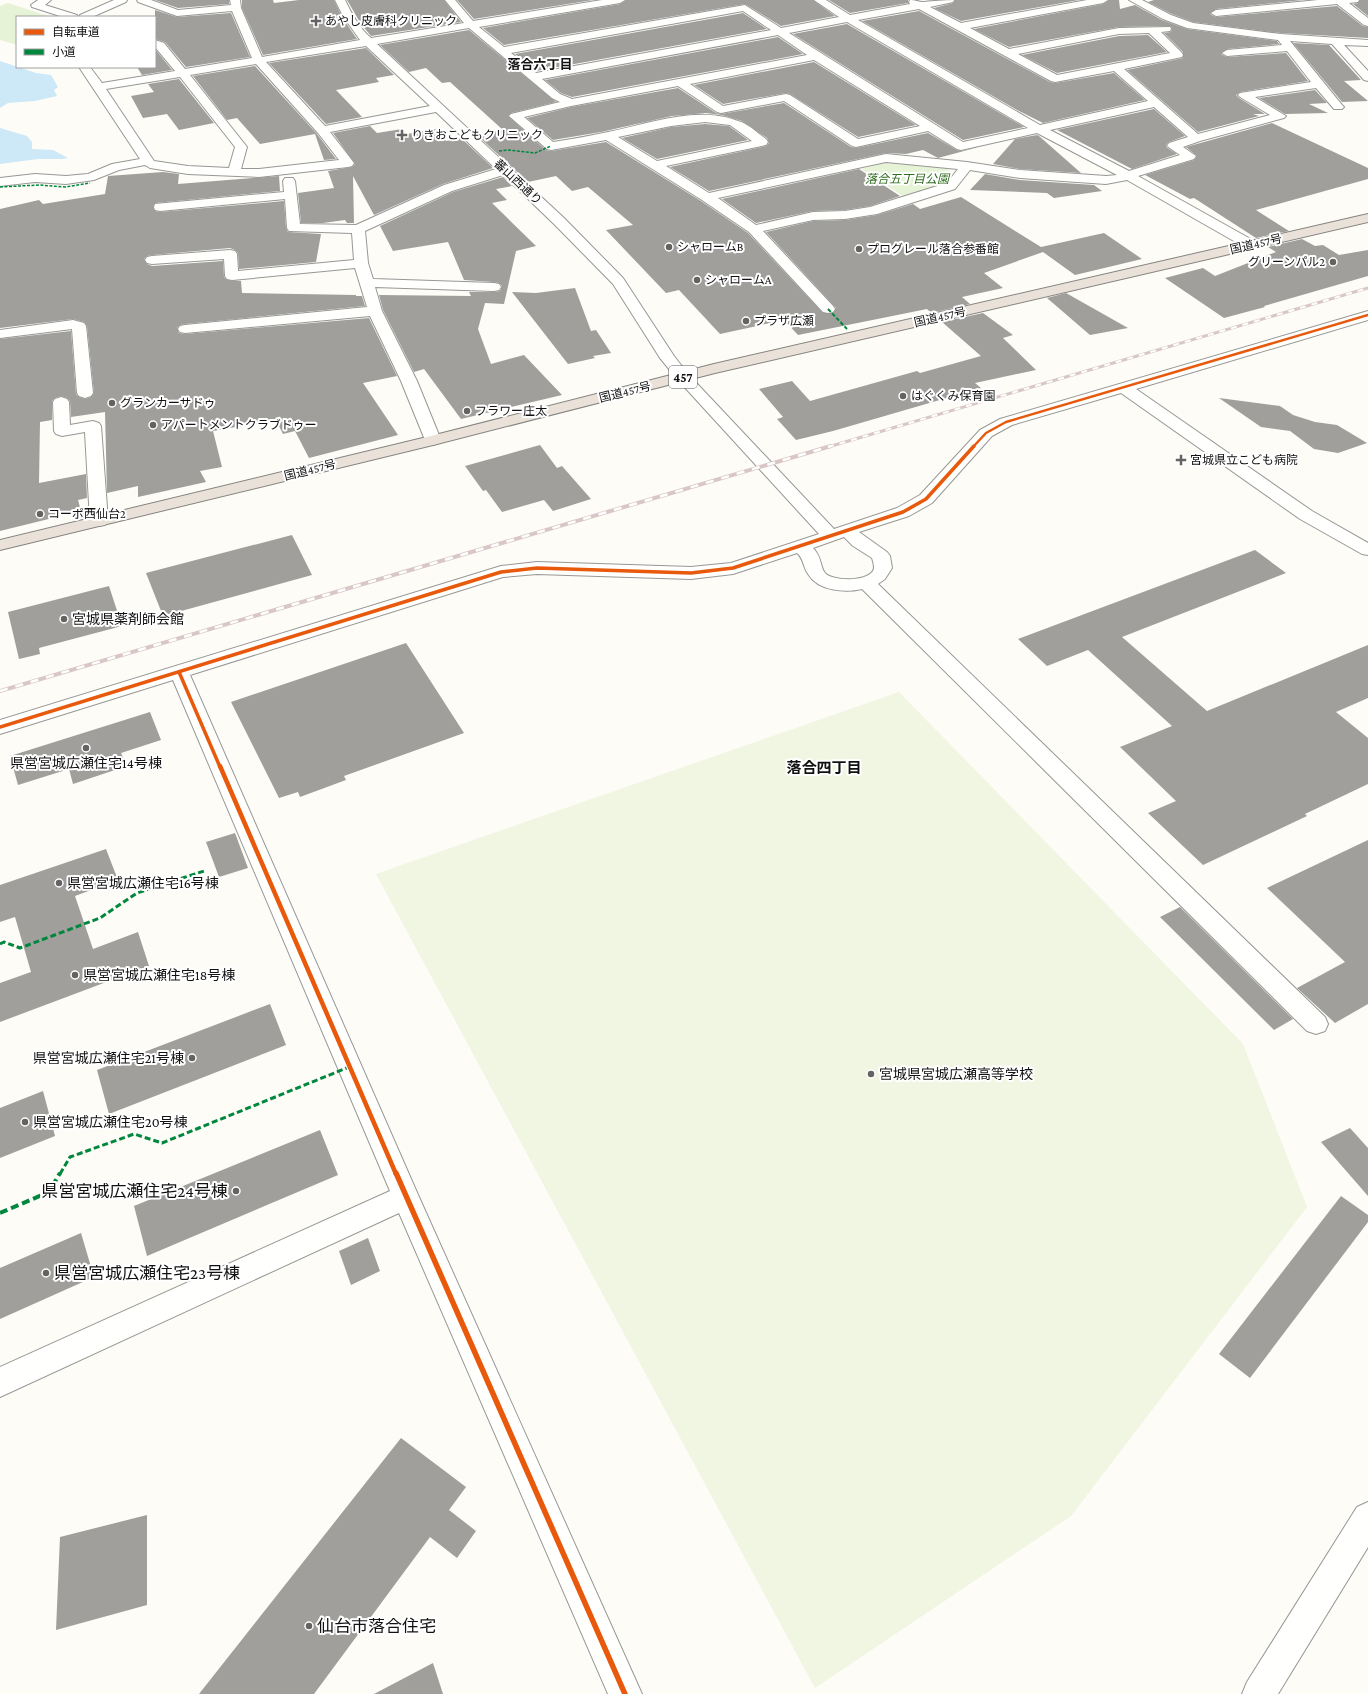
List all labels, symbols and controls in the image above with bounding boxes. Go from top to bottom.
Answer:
place label: あやし皮膚科クリニック [325,14,457,28]
marker: あやし皮膚科クリニック [310,15,322,27]
legend [16,16,156,68]
text: 自転車道 [52,25,100,39]
text: 小道 [52,45,76,59]
district label: 落合六丁目 [507,57,573,72]
place label: りきおこどもクリニック [411,128,543,142]
marker: りきおこどもクリニック [396,129,408,141]
street label: 蕃山西通り [491,156,545,208]
park label: 落合五丁目公園 [865,172,951,186]
street label: 国道457号 [1229,231,1283,257]
place label: シャロームB [677,240,744,254]
marker: シャロームB [664,242,674,252]
place label: プログレール落合参番館 [867,242,999,256]
marker: プログレール落合参番館 [854,244,864,254]
place label: グリーンパル2 [1248,255,1325,269]
marker: グリーンパル2 [1328,257,1338,267]
place label: シャロームA [705,273,772,287]
marker: シャロームA [692,275,702,285]
street label: 国道457号 [913,304,967,330]
place label: プラザ広瀬 [754,314,814,328]
marker: プラザ広瀬 [741,316,751,326]
road number: 457 [669,366,697,388]
street label: 国道457号 [598,379,652,405]
place label: はぐくみ保育園 [911,389,995,403]
marker: はぐくみ保育園 [898,391,908,401]
place label: グランカーサドゥ [120,396,216,410]
marker: グランカーサドゥ [107,398,117,408]
place label: フラワー庄太 [475,404,547,418]
marker: フラワー庄太 [462,406,472,416]
place label: アパートメントクラブドゥー [161,418,317,432]
marker: アパートメントクラブドゥー [148,420,158,430]
place label: 宮城県立こども病院 [1190,453,1298,467]
marker: 宮城県立こども病院 [1175,454,1187,466]
street label: 国道457号 [283,457,337,483]
place label: コーポ西仙台2 [48,507,126,521]
marker: コーポ西仙台2 [35,509,45,519]
place label: 宮城県薬剤師会館 [72,611,184,627]
marker: 宮城県薬剤師会館 [59,614,69,624]
marker: 県営宮城広瀬住宅14号棟 [81,743,91,753]
place label: 県営宮城広瀬住宅14号棟 [10,755,162,771]
district label: 落合四丁目 [786,760,862,776]
place label: 県営宮城広瀬住宅16号棟 [67,875,219,891]
marker: 県営宮城広瀬住宅16号棟 [54,878,64,888]
place label: 県営宮城広瀬住宅18号棟 [83,967,235,983]
marker: 県営宮城広瀬住宅18号棟 [70,970,80,980]
place label: 県営宮城広瀬住宅21号棟 [33,1050,184,1066]
marker: 県営宮城広瀬住宅21号棟 [187,1053,197,1063]
place label: 宮城県宮城広瀬高等学校 [879,1066,1033,1082]
marker: 宮城県宮城広瀬高等学校 [866,1069,876,1079]
place label: 県営宮城広瀬住宅20号棟 [33,1114,188,1130]
marker: 県営宮城広瀬住宅20号棟 [20,1117,30,1127]
place label: 県営宮城広瀬住宅24号棟 [41,1182,228,1201]
marker: 県営宮城広瀬住宅24号棟 [231,1186,241,1196]
place label: 県営宮城広瀬住宅23号棟 [54,1264,240,1283]
marker: 県営宮城広瀬住宅23号棟 [41,1268,51,1278]
place label: 仙台市落合住宅 [317,1617,436,1636]
marker: 仙台市落合住宅 [304,1621,314,1631]

